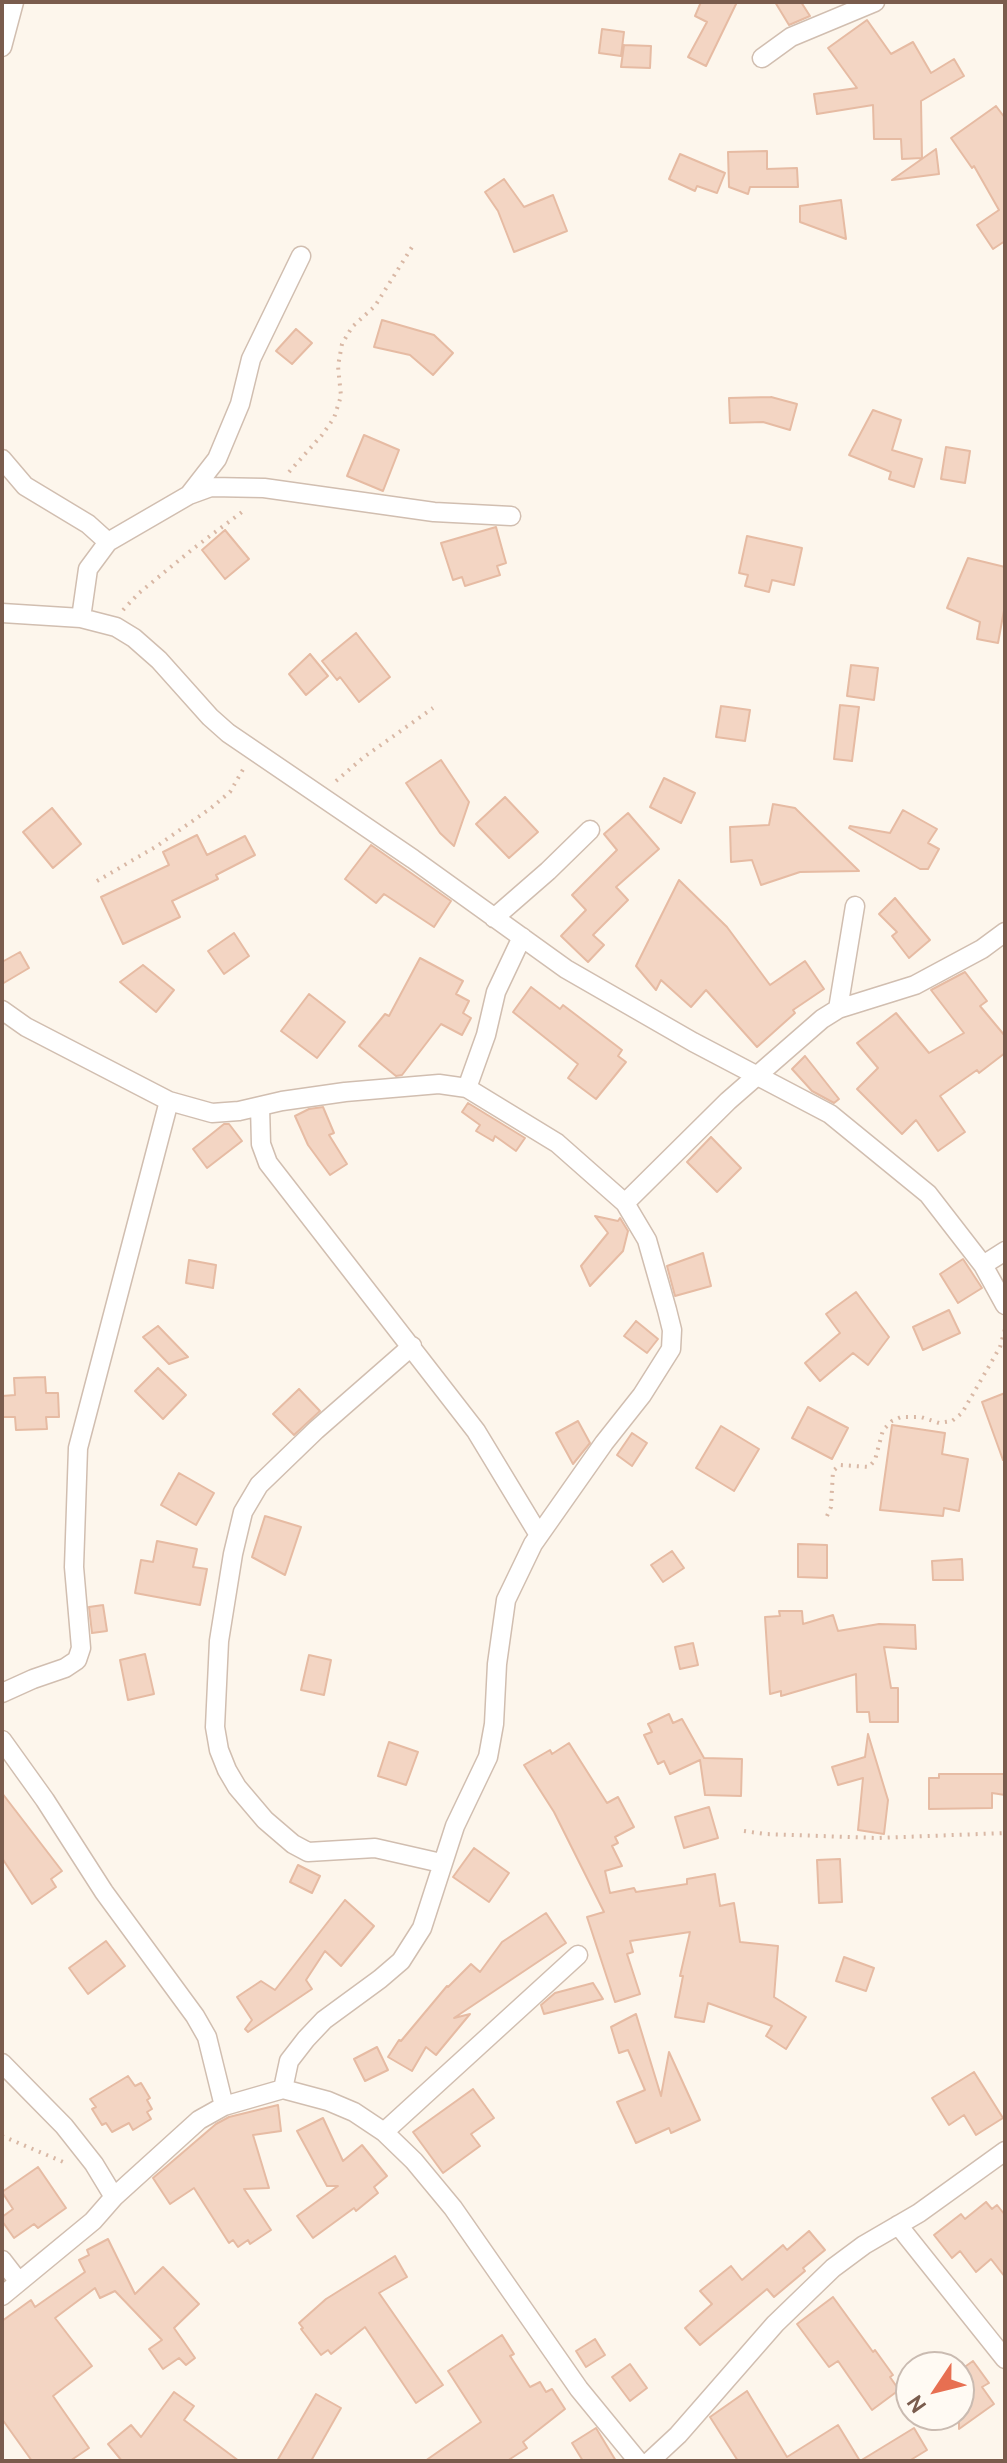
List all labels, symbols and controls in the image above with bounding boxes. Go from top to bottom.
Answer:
north arrow [895,2351,975,2431]
text: N [901,2390,932,2418]

